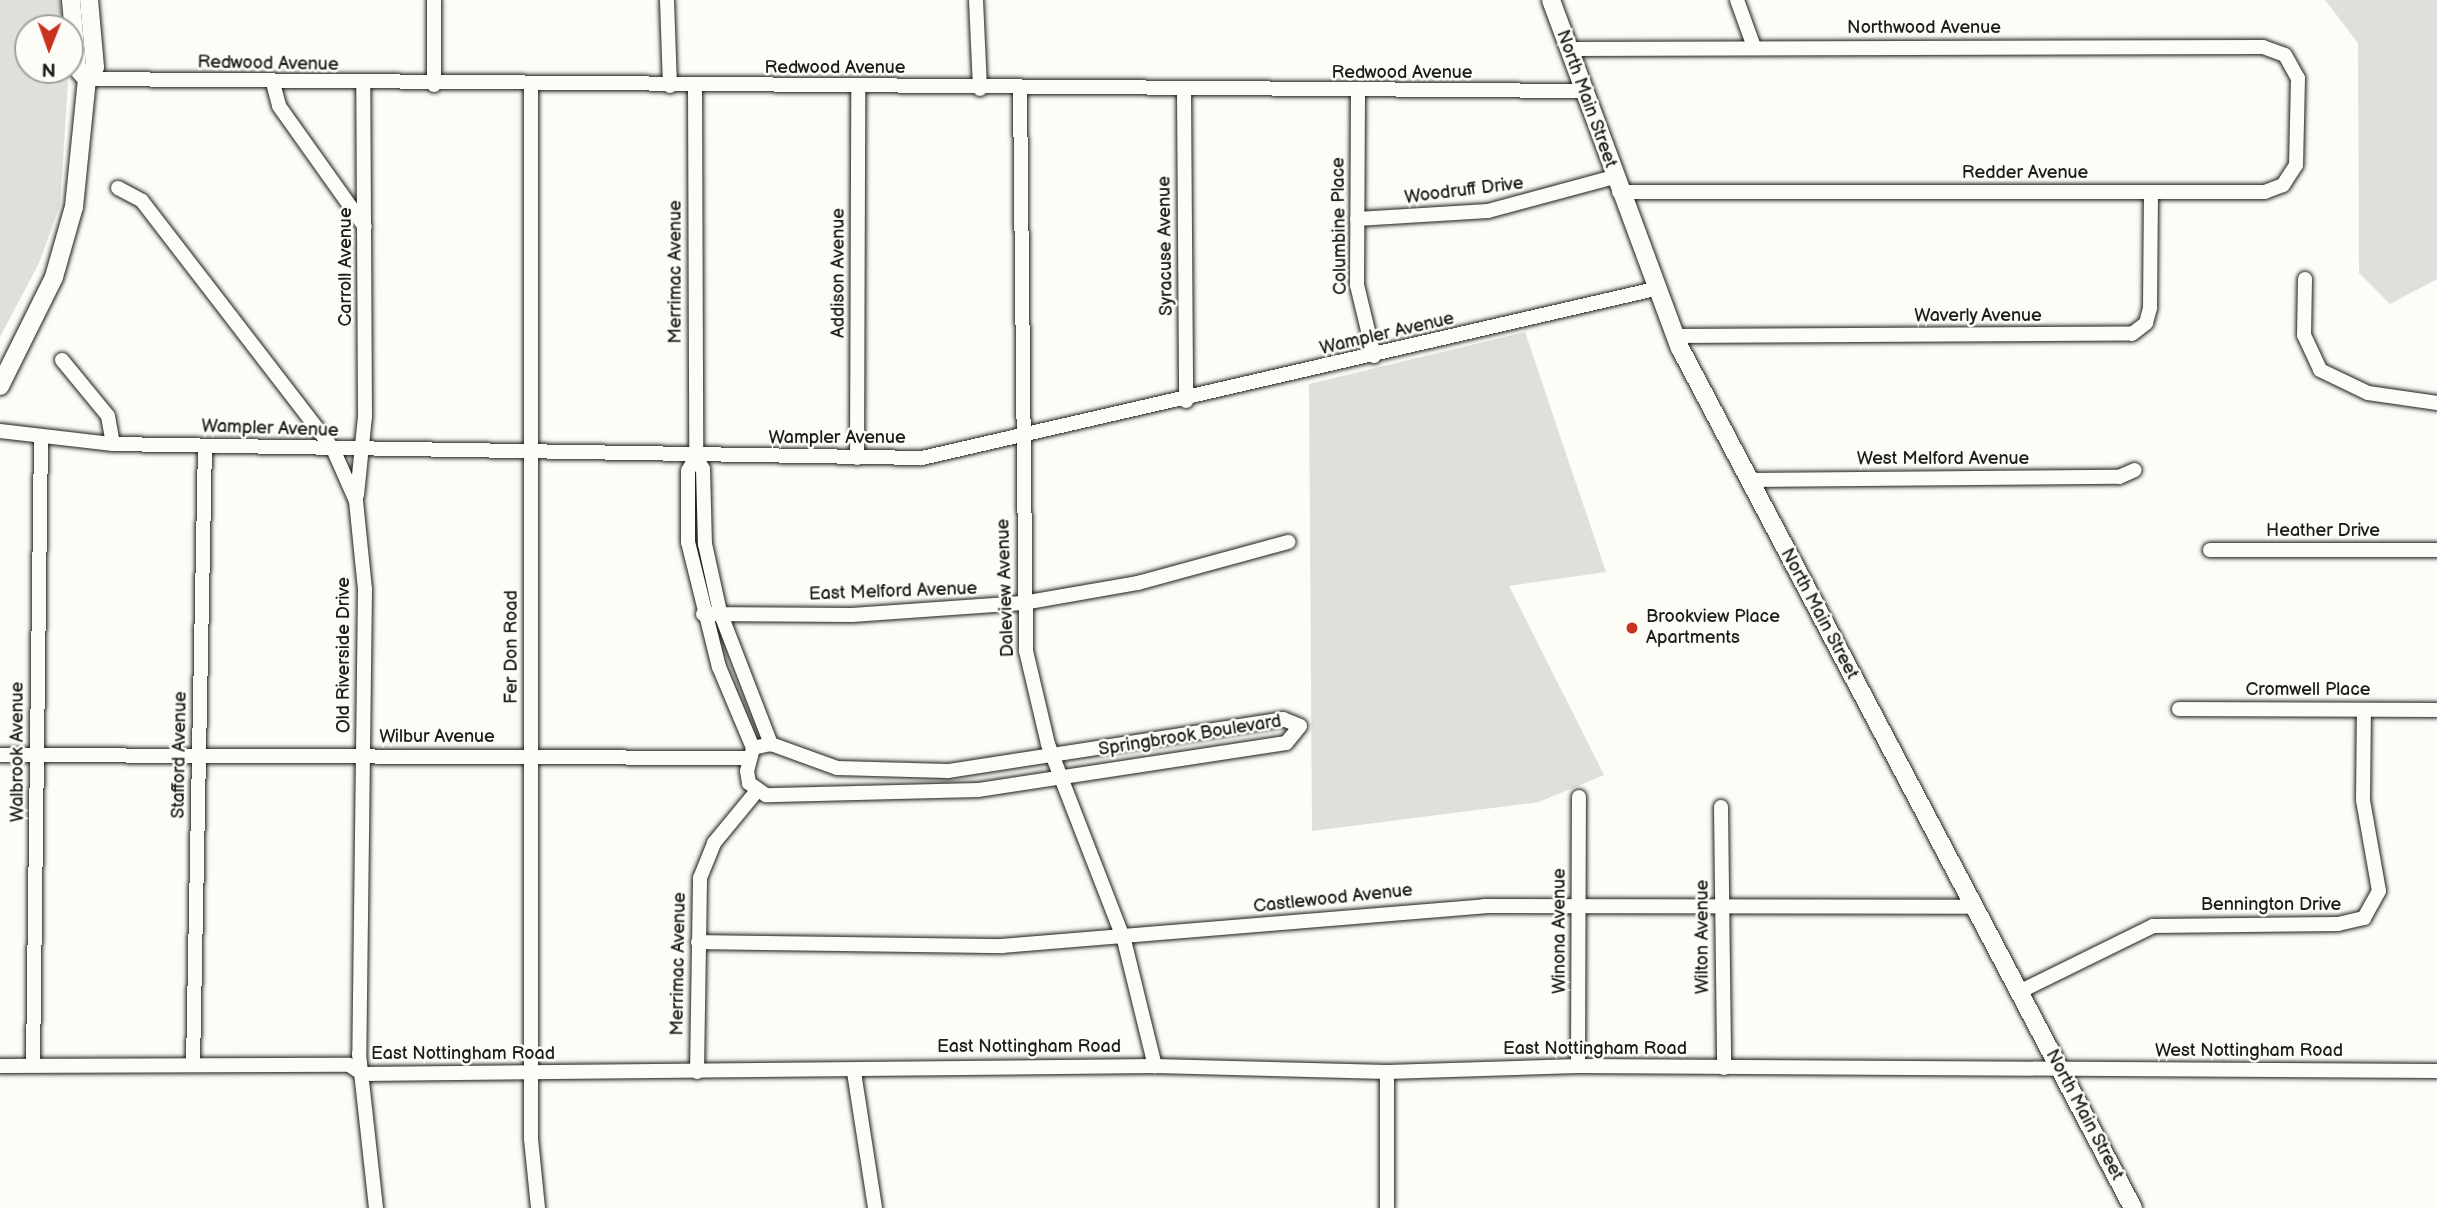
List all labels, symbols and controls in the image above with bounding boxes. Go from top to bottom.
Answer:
north arrow [14,14,84,84]
street label: Northwood Avenue [1847,17,2001,39]
street label: North Main Street [1551,27,1621,171]
street label: Redwood Avenue [197,52,339,76]
text: N [41,57,56,80]
street label: Redwood Avenue [764,57,906,79]
street label: Redwood Avenue [1331,62,1473,84]
street label: Columbine Place [1328,157,1352,295]
street label: Redder Avenue [1962,162,2088,184]
street label: Woodruff Drive [1403,173,1525,209]
street label: Syracuse Avenue [1154,176,1178,316]
street label: Merrimac Avenue [665,200,687,344]
street label: Carroll Avenue [335,207,357,327]
street label: Addison Avenue [828,208,850,338]
street label: Waverly Avenue [1914,305,2042,327]
street label: Wampler Avenue [1318,308,1456,360]
street label: Wampler Avenue [201,416,339,442]
street label: Wampler Avenue [768,427,906,449]
street label: West Melford Avenue [1857,448,2029,470]
street label: Daleview Avenue [993,518,1019,658]
street label: Heather Drive [2266,520,2380,542]
street label: North Main Street [1775,545,1863,683]
street label: Old Riverside Drive [333,577,355,733]
street label: East Melford Avenue [808,578,978,606]
street label: Fer Don Road [501,590,523,704]
place label: Brookview Place Apartments [1646,607,1780,650]
marker: Brookview Place Apartments [1624,620,1640,636]
street label: Cromwell Place [2245,679,2371,701]
street label: Walbrook Avenue [7,682,29,822]
street label: Stafford Avenue [168,691,192,819]
street label: Springbrook Boulevard [1097,711,1283,761]
street label: Wilbur Avenue [379,726,495,748]
street label: Winona Avenue [1549,868,1571,994]
street label: Castlewood Avenue [1252,880,1414,918]
street label: Wilton Avenue [1692,880,1714,994]
street label: Merrimac Avenue [667,892,691,1036]
street label: Bennington Drive [2201,894,2341,916]
street label: East Nottingham Road [937,1036,1121,1058]
street label: East Nottingham Road [1503,1038,1687,1060]
street label: West Nottingham Road [2155,1040,2343,1062]
street label: East Nottingham Road [371,1043,555,1065]
street label: North Main Street [2040,1046,2128,1184]

